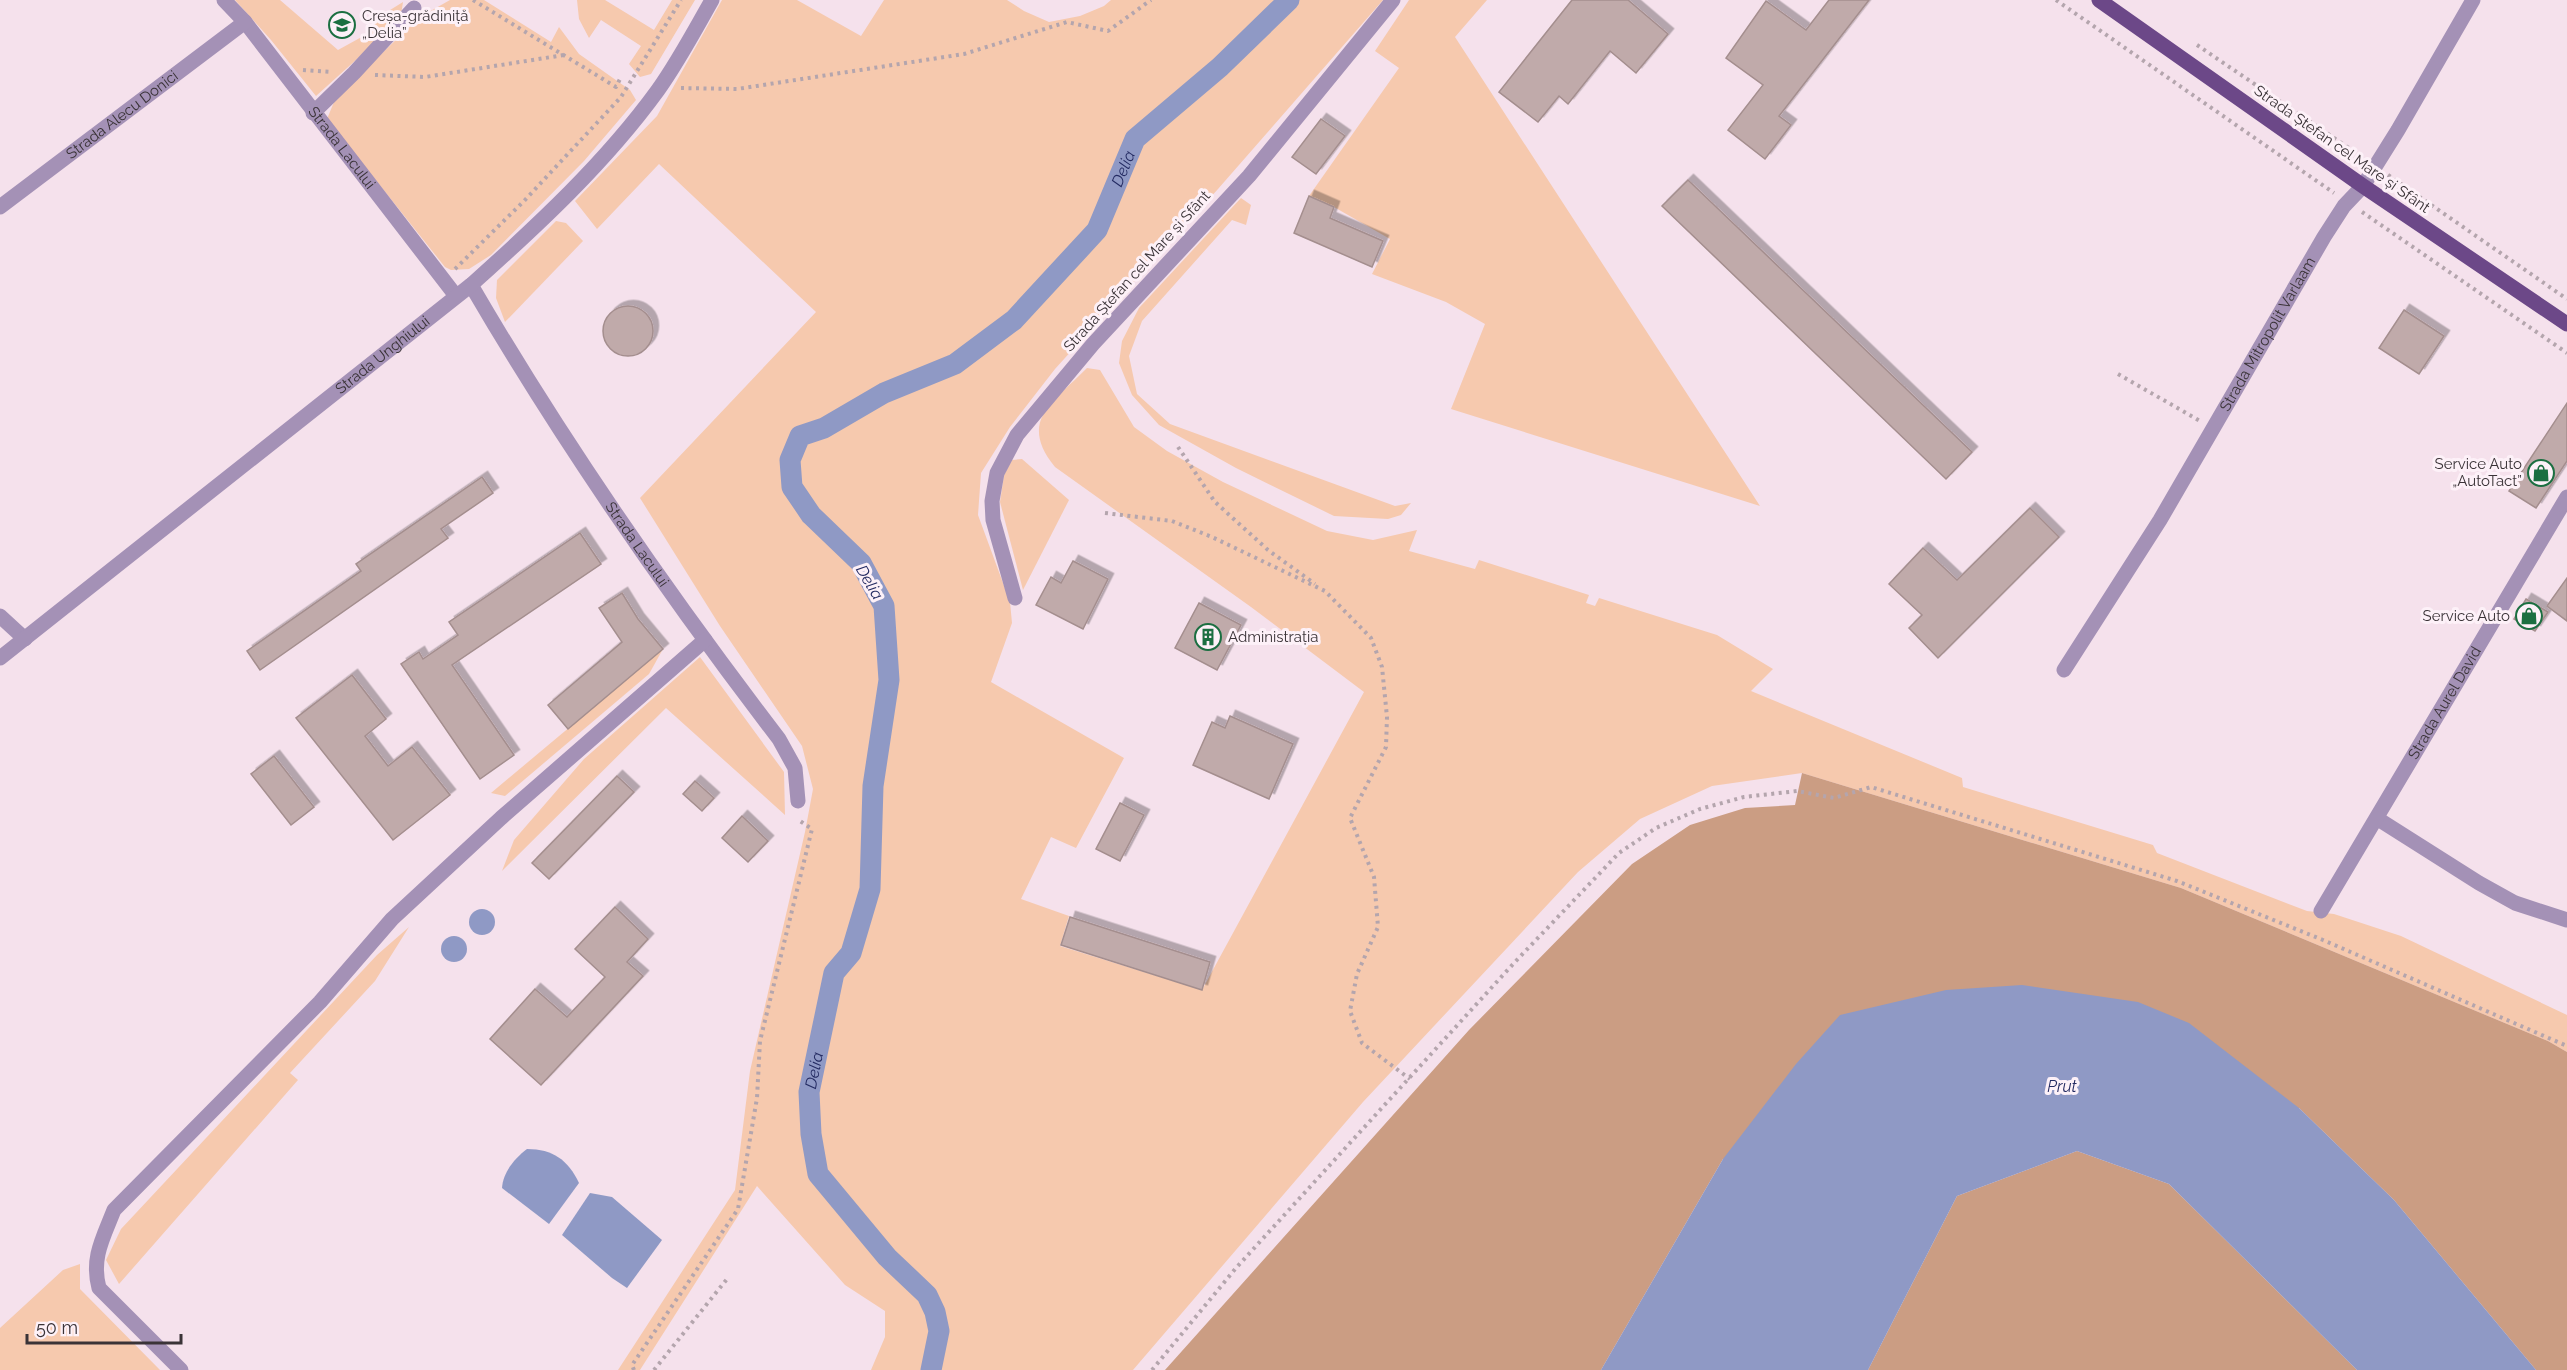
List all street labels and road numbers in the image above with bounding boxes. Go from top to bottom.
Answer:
street label: Strada Alecu Donici [63,67,182,163]
street label: Strada Ștefan cel Mare și Sfânt [2251,81,2433,217]
street label: Strada Lacului [304,103,379,192]
street label: Strada Ștefan cel Mare și Sfânt [1060,187,1214,355]
street label: Strada Mitropolit Varlaam [2216,254,2319,414]
street label: Strada Unghiului [332,312,433,398]
street label: Strada Lacului [601,498,673,590]
street label: Strada Aurel David [2404,643,2485,762]

